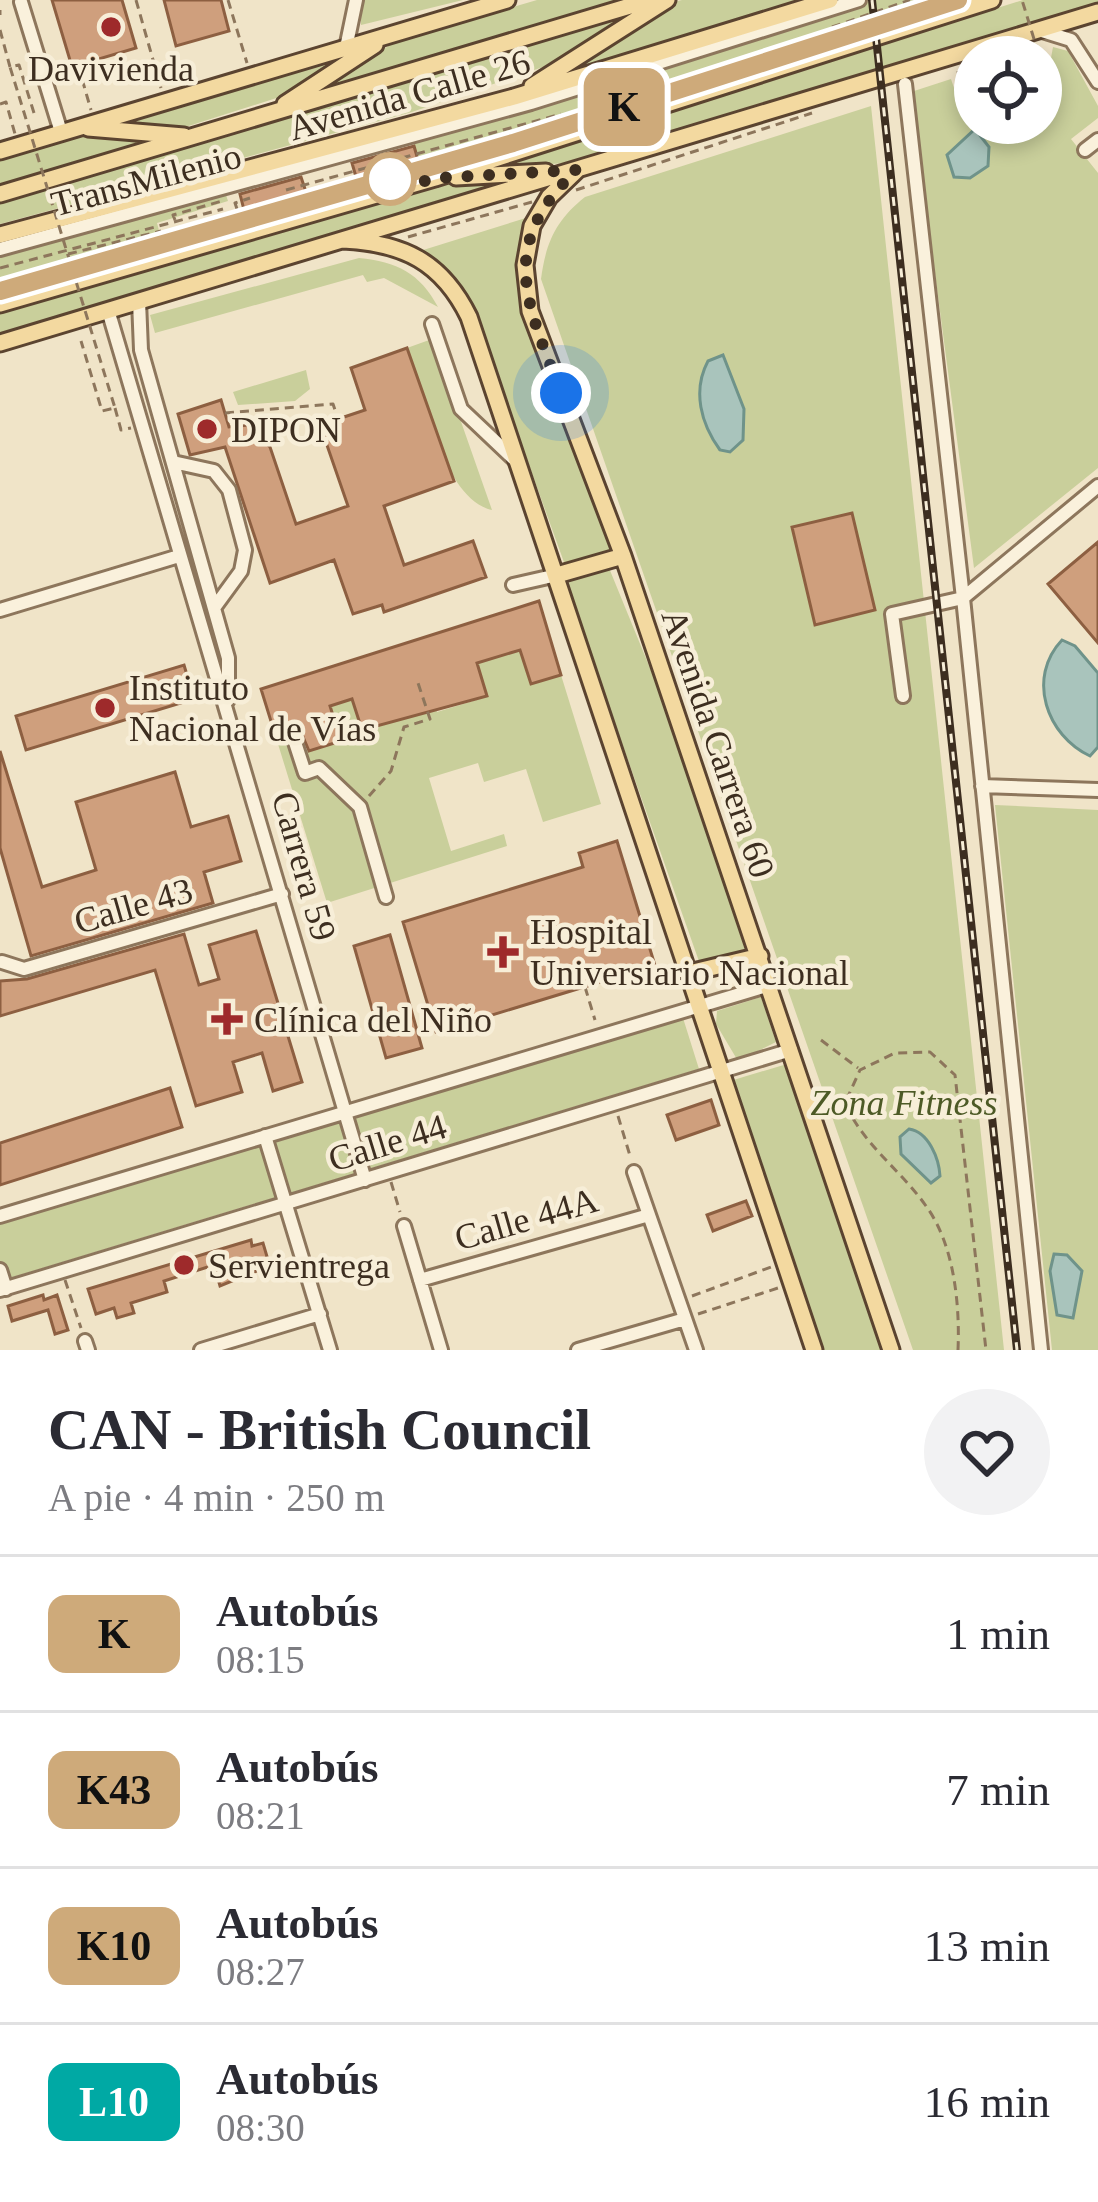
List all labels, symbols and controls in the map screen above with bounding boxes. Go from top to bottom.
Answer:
marker: Davivienda [98,14,124,40]
map controls [954,36,1062,144]
button: locate [954,36,1062,144]
street label: Avenida Calle 26 [284,41,535,149]
place label: Davivienda [28,49,194,89]
line badge: K [585,68,663,146]
text: K [608,84,640,130]
street label: TransMilenio [47,135,245,224]
unlabelled marker [365,154,415,204]
your location [531,363,591,423]
place label: DIPON [231,410,341,450]
marker: DIPON [194,416,220,442]
street label: Avenida Carrera 60 [653,604,783,883]
place label: Instituto Nacional de Vías [129,668,376,749]
marker: Instituto Nacional de Vías [92,695,118,721]
street label: Carrera 59 [264,787,344,945]
street label: Calle 43 [70,870,197,942]
place label: Hospital Universiario Nacional [530,912,849,993]
marker: Hospital Universiario Nacional [487,936,519,968]
place label: Clínica del Niño [254,1000,492,1040]
marker: Clínica del Niño [211,1003,243,1035]
park label: Zona Fitness [810,1083,998,1123]
street label: Calle 44 [324,1106,451,1180]
street label: Calle 44A [450,1179,602,1258]
place label: Servientrega [208,1246,390,1286]
marker: Servientrega [171,1252,197,1278]
button: heart [924,1389,1050,1515]
text: CAN - British Council [48,1398,591,1461]
text: A pie · 4 min · 250 m [48,1476,385,1519]
text: Autobús [216,1586,379,1636]
text: 1 min [946,1609,1050,1659]
text: K [98,1611,130,1657]
text: 08:15 [216,1638,305,1681]
text: Autobús [216,1742,379,1792]
text: 7 min [946,1765,1050,1815]
text: K43 [77,1767,151,1813]
text: 08:21 [216,1794,305,1837]
text: Autobús [216,1898,379,1948]
text: 13 min [924,1921,1050,1971]
text: K10 [77,1923,151,1969]
text: 08:27 [216,1950,305,1993]
text: Autobús [216,2054,379,2104]
text: 16 min [924,2077,1050,2127]
text: L10 [79,2079,149,2125]
text: 08:30 [216,2106,305,2149]

